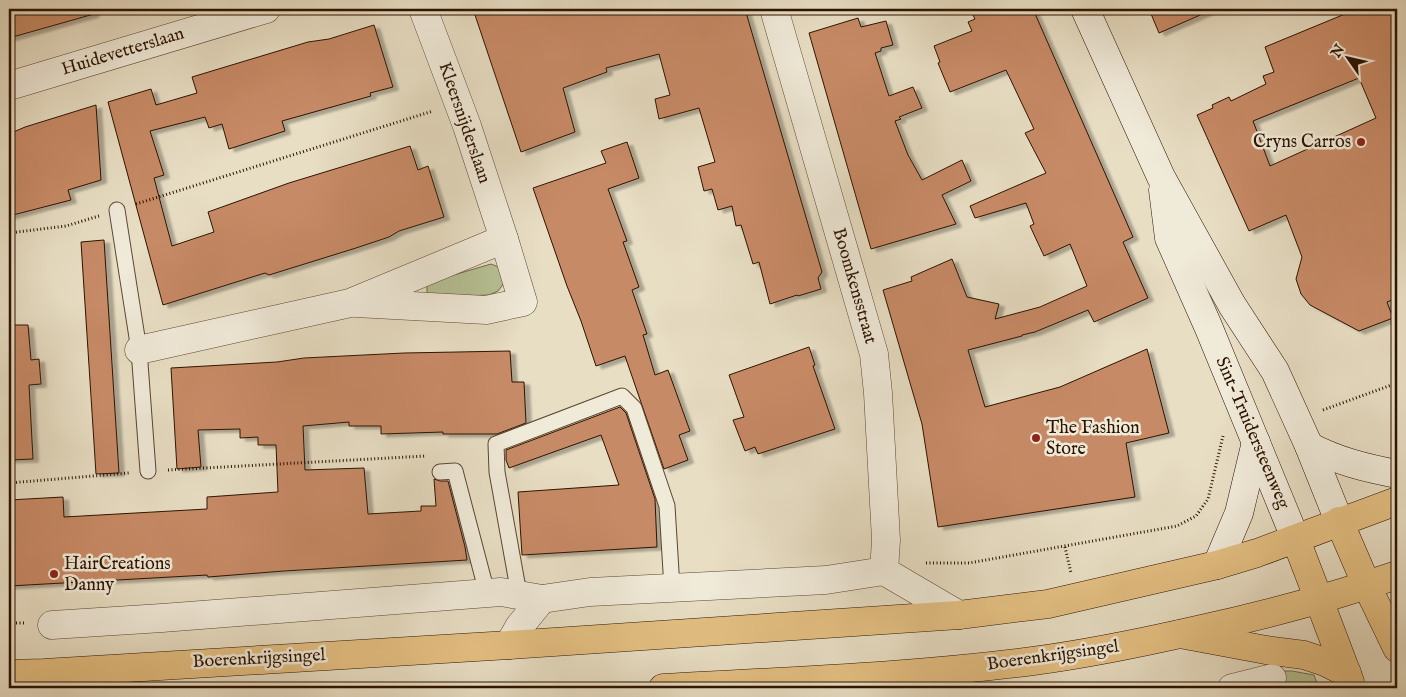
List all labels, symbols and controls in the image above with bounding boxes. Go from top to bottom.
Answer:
street label: Huidevetterslaan [59,22,187,82]
north arrow [1324,32,1374,82]
text: N [1327,41,1349,62]
street label: Kleersnijderslaan [432,59,496,187]
place label: Cryns Carros [1253,131,1351,154]
marker: Cryns Carros [1355,136,1367,148]
street label: Boomkensstraat [826,225,882,347]
street label: Sint-Truidersteenweg [1210,353,1295,513]
place label: The Fashion Store [1046,417,1140,461]
marker: The Fashion Store [1030,432,1042,444]
place label: HairCreations Danny [64,553,171,597]
marker: HairCreations Danny [48,568,60,580]
street label: Boerenkrijgsingel [986,635,1121,677]
street label: Boerenkrijgsingel [192,644,326,674]

